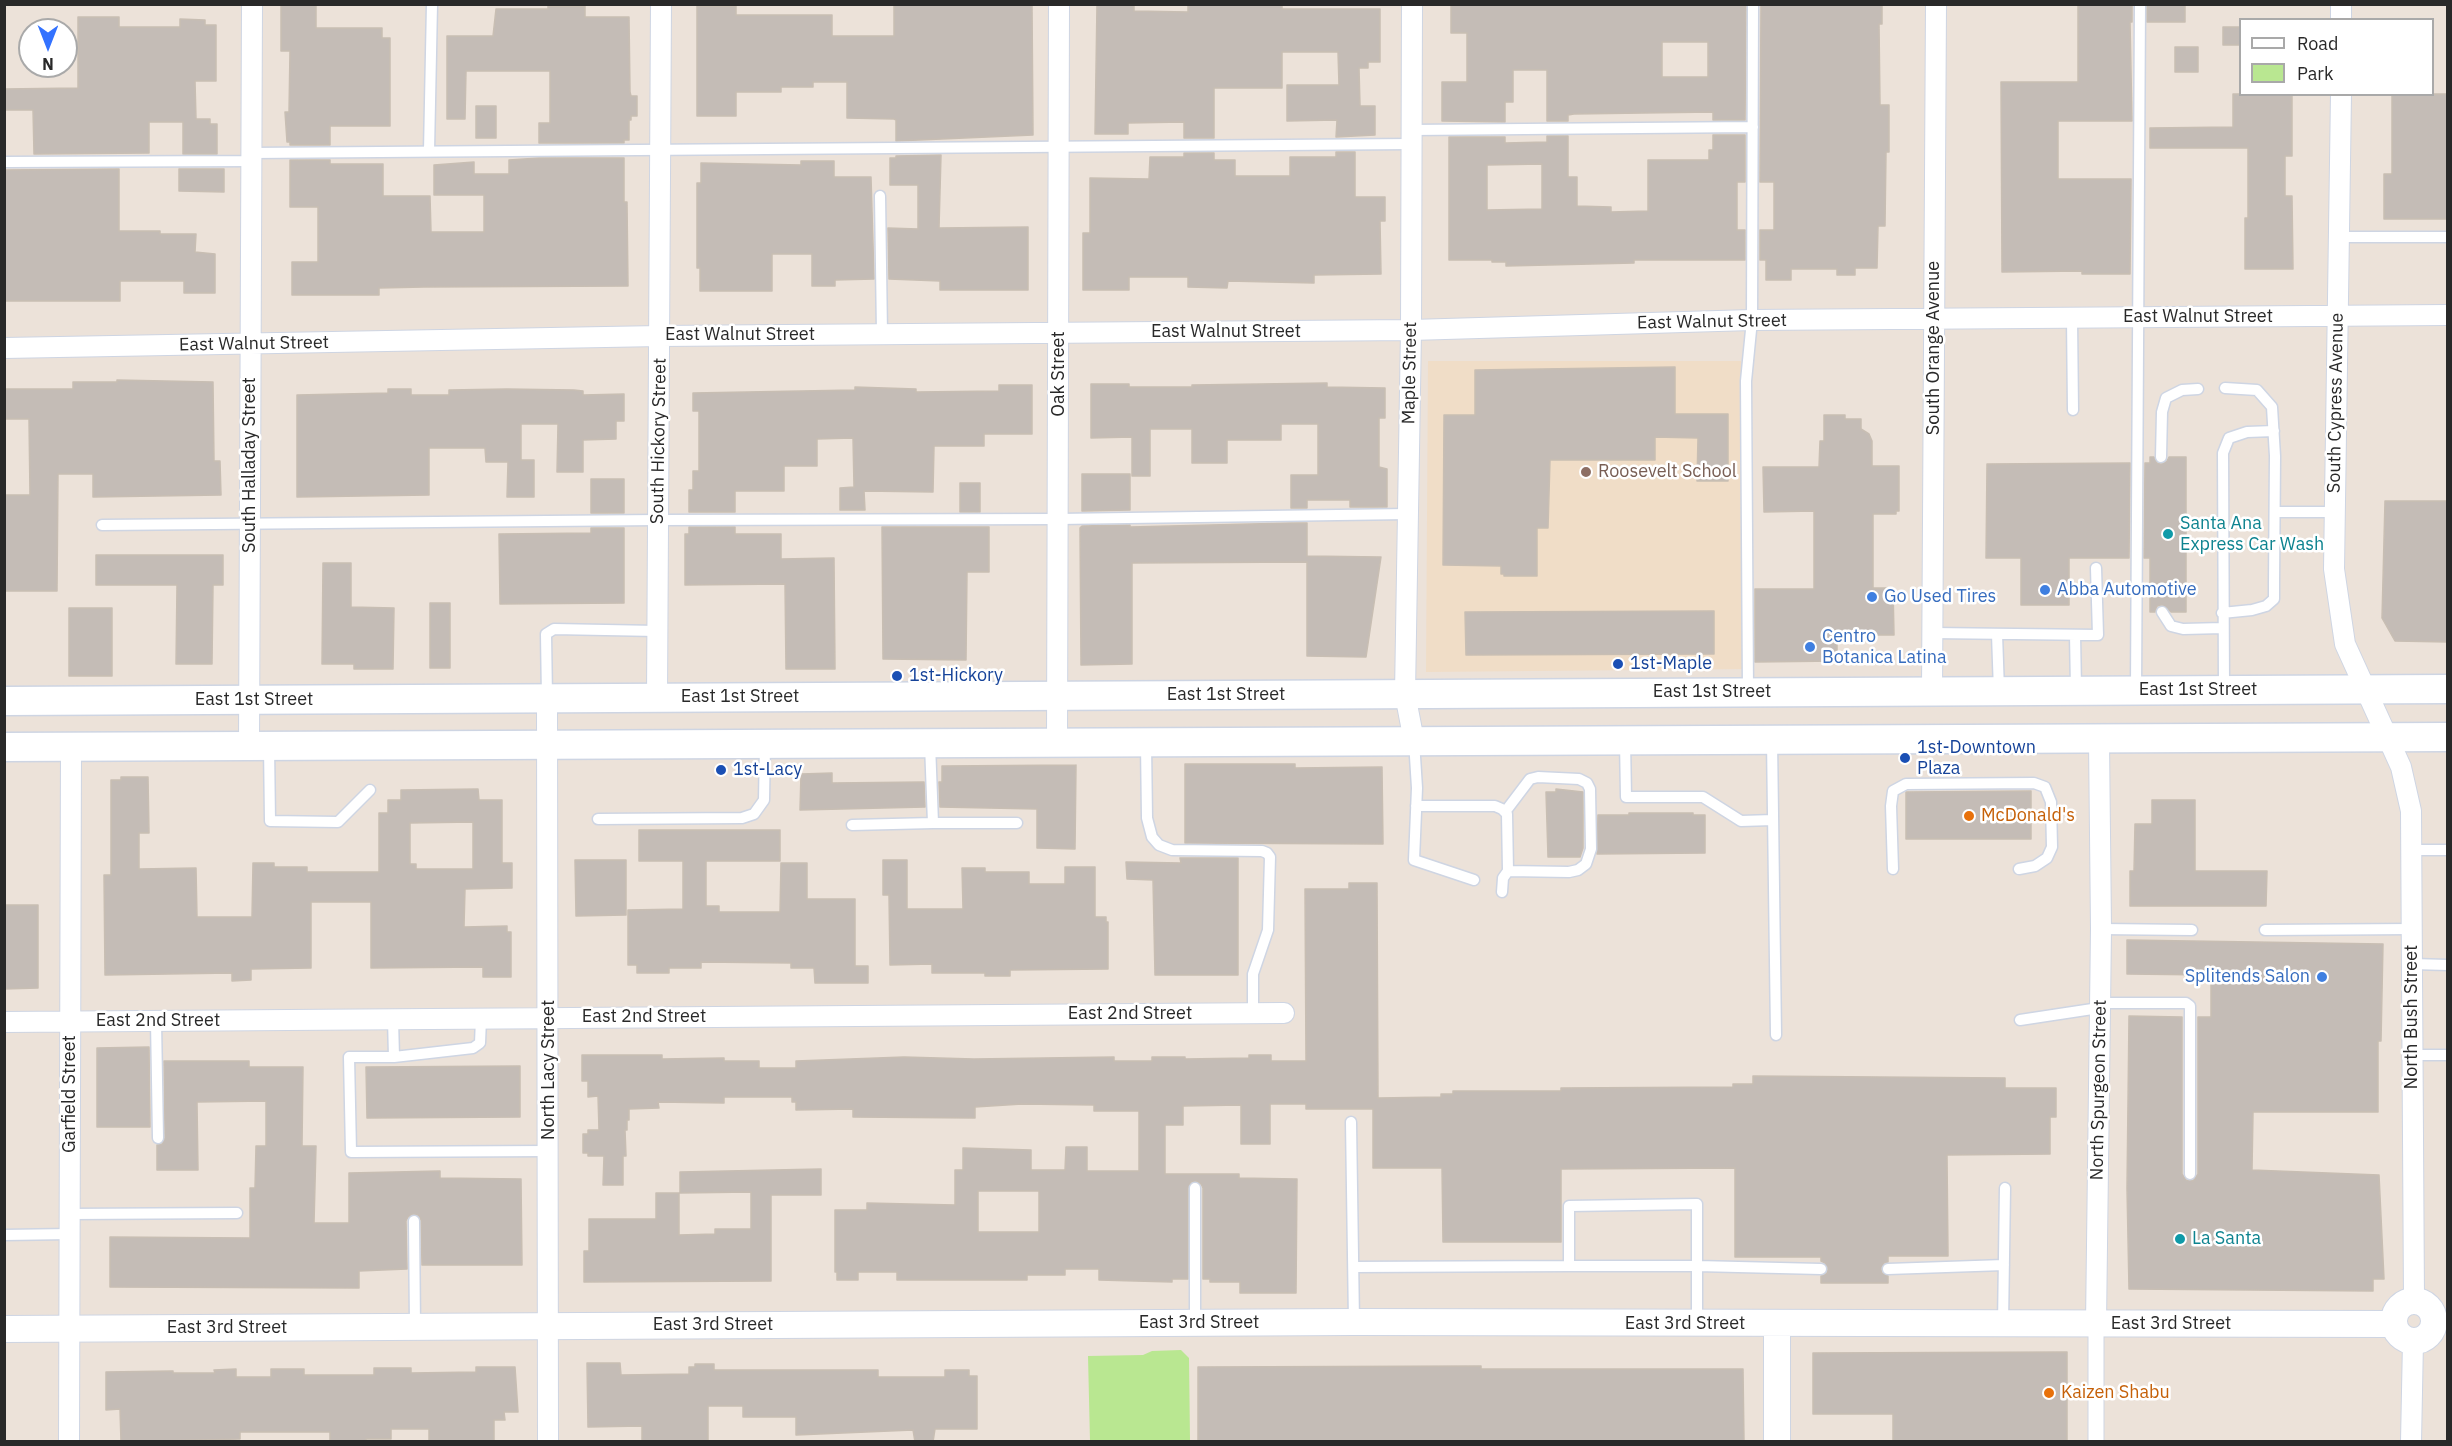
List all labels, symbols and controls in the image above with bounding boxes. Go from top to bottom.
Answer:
north arrow [18,18,78,78]
legend [2239,18,2434,96]
text: Road [2297,32,2338,55]
text: N [42,54,54,74]
text: Park [2297,62,2333,85]
street label: South Orange Avenue [1923,261,1945,435]
street label: East Walnut Street [2123,306,2273,328]
street label: East Walnut Street [1637,310,1787,334]
street label: South Cypress Avenue [2324,313,2348,493]
street label: East Walnut Street [1151,321,1301,343]
street label: Maple Street [1398,321,1422,425]
street label: East Walnut Street [665,324,815,346]
street label: Oak Street [1048,331,1070,417]
street label: East Walnut Street [179,332,329,356]
street label: South Hickory Street [647,358,671,524]
street label: South Halladay Street [239,377,261,553]
place label: Roosevelt School [1598,461,1737,483]
marker: Roosevelt School [1579,465,1593,479]
place label: Santa Ana Express Car Wash [2180,513,2324,556]
marker: Santa Ana Express Car Wash [2161,527,2175,541]
place label: Abba Automotive [2057,579,2197,601]
marker: Abba Automotive [2038,583,2052,597]
place label: Go Used Tires [1884,586,1996,608]
marker: Go Used Tires [1865,590,1879,604]
place label: Centro Botanica Latina [1822,626,1947,668]
marker: Centro Botanica Latina [1803,640,1817,654]
place label: 1st-Maple [1630,653,1712,675]
marker: 1st-Maple [1611,657,1625,671]
place label: 1st-Hickory [909,665,1003,687]
marker: 1st-Hickory [890,669,904,683]
street label: East 1st Street [2139,679,2257,701]
street label: East 1st Street [1653,681,1771,703]
street label: East 1st Street [1167,684,1285,706]
street label: East 1st Street [681,686,799,708]
street label: East 1st Street [195,689,313,711]
place label: 1st-Downtown Plaza [1917,737,2036,780]
marker: 1st-Downtown Plaza [1898,751,1912,765]
place label: 1st-Lacy [733,759,802,781]
marker: 1st-Lacy [714,763,728,777]
place label: McDonald's [1981,805,2075,827]
marker: McDonald's [1962,809,1976,823]
street label: North Bush Street [2401,945,2423,1089]
place label: Splitends Salon [2185,966,2310,988]
marker: Splitends Salon [2315,970,2329,984]
street label: North Spurgeon Street [2087,999,2111,1181]
street label: North Lacy Street [538,1000,560,1140]
street label: East 2nd Street [1068,1003,1192,1025]
street label: East 2nd Street [582,1006,706,1028]
street label: East 2nd Street [96,1010,220,1032]
street label: Garfield Street [59,1035,81,1153]
place label: La Santa [2192,1228,2261,1250]
marker: La Santa [2173,1232,2187,1246]
street label: East 3rd Street [1139,1312,1259,1334]
street label: East 3rd Street [1625,1313,1745,1335]
street label: East 3rd Street [2111,1313,2231,1335]
street label: East 3rd Street [653,1314,773,1336]
street label: East 3rd Street [167,1317,287,1339]
place label: Kaizen Shabu [2061,1382,2170,1404]
marker: Kaizen Shabu [2042,1386,2056,1400]

